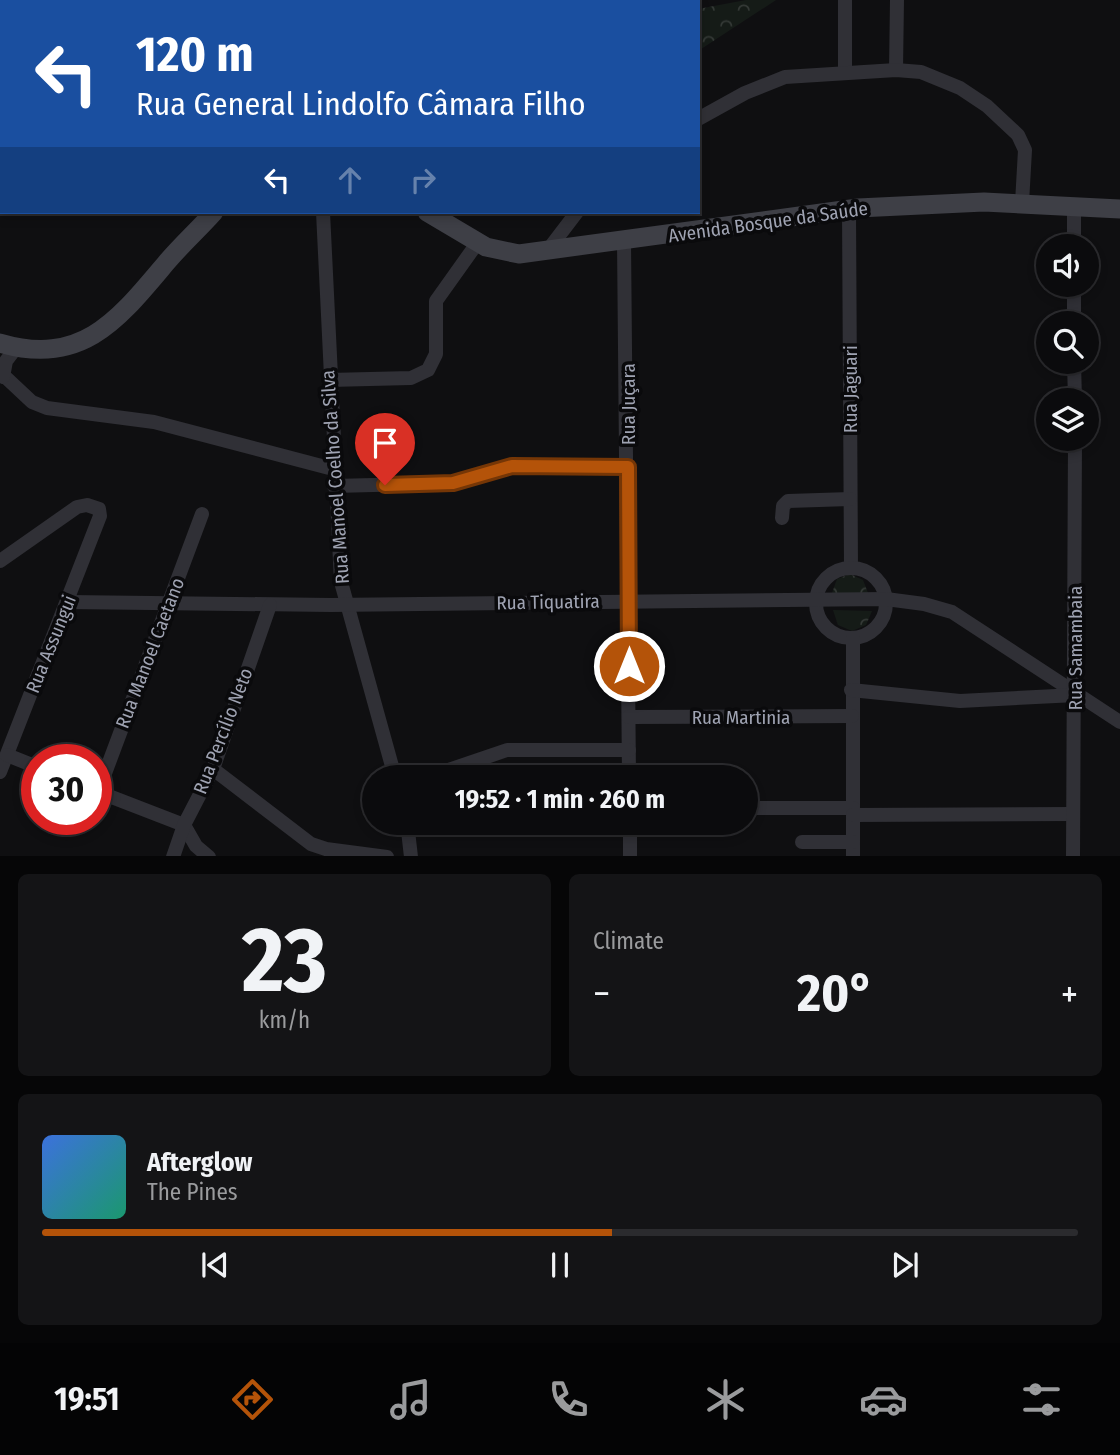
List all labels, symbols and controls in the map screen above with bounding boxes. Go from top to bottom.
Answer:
text: 120 m [136,25,254,84]
icon: left [21,28,112,119]
text: Rua General Lindolfo Câmara Filho [136,85,586,123]
icon: left [258,161,296,199]
icon: ahead [331,161,369,199]
icon: right [404,161,442,199]
street label: Avenida Bosque da Saúde [667,197,869,247]
map controls [1036,234,1099,451]
button: sound [1036,234,1099,297]
button: search [1036,311,1099,374]
street label: Rua Jaguari [839,345,862,433]
street label: Rua Juçara [617,363,640,445]
street label: Rua Manoel Coelho da Silva [316,369,354,585]
button: layers [1036,388,1099,451]
pin [355,413,415,485]
icon: arrive [366,424,404,462]
street label: Rua Manoel Caetano [111,575,189,731]
street label: Rua Samambaia [1064,586,1087,710]
street label: Rua Tiquatira [496,590,600,614]
street label: Rua Assungui [21,592,81,696]
position arrow [592,629,666,703]
street label: Rua Percílio Neto [188,665,258,797]
street label: Rua Martinia [692,706,790,729]
speed limit sign: 30 [21,744,112,835]
text: 19:52 · 1 min · 260 m [455,784,665,815]
text: 23 [242,906,327,1015]
text: Climate [593,927,664,955]
text: 20° [797,962,874,1025]
text: − [593,971,610,1017]
text: + [1061,971,1078,1017]
text: km/h [259,1006,310,1034]
text: Afterglow [147,1147,252,1178]
text: The Pines [147,1178,238,1206]
icon: previous [196,1246,234,1284]
icon: pause [541,1246,579,1284]
icon: next [886,1246,924,1284]
icon: directions [228,1375,277,1424]
icon: music [386,1375,435,1424]
icon: phone [544,1375,593,1424]
icon: climate [701,1375,750,1424]
icon: car [859,1375,908,1424]
icon: filters [1017,1375,1066,1424]
text: 19:51 [54,1380,120,1418]

